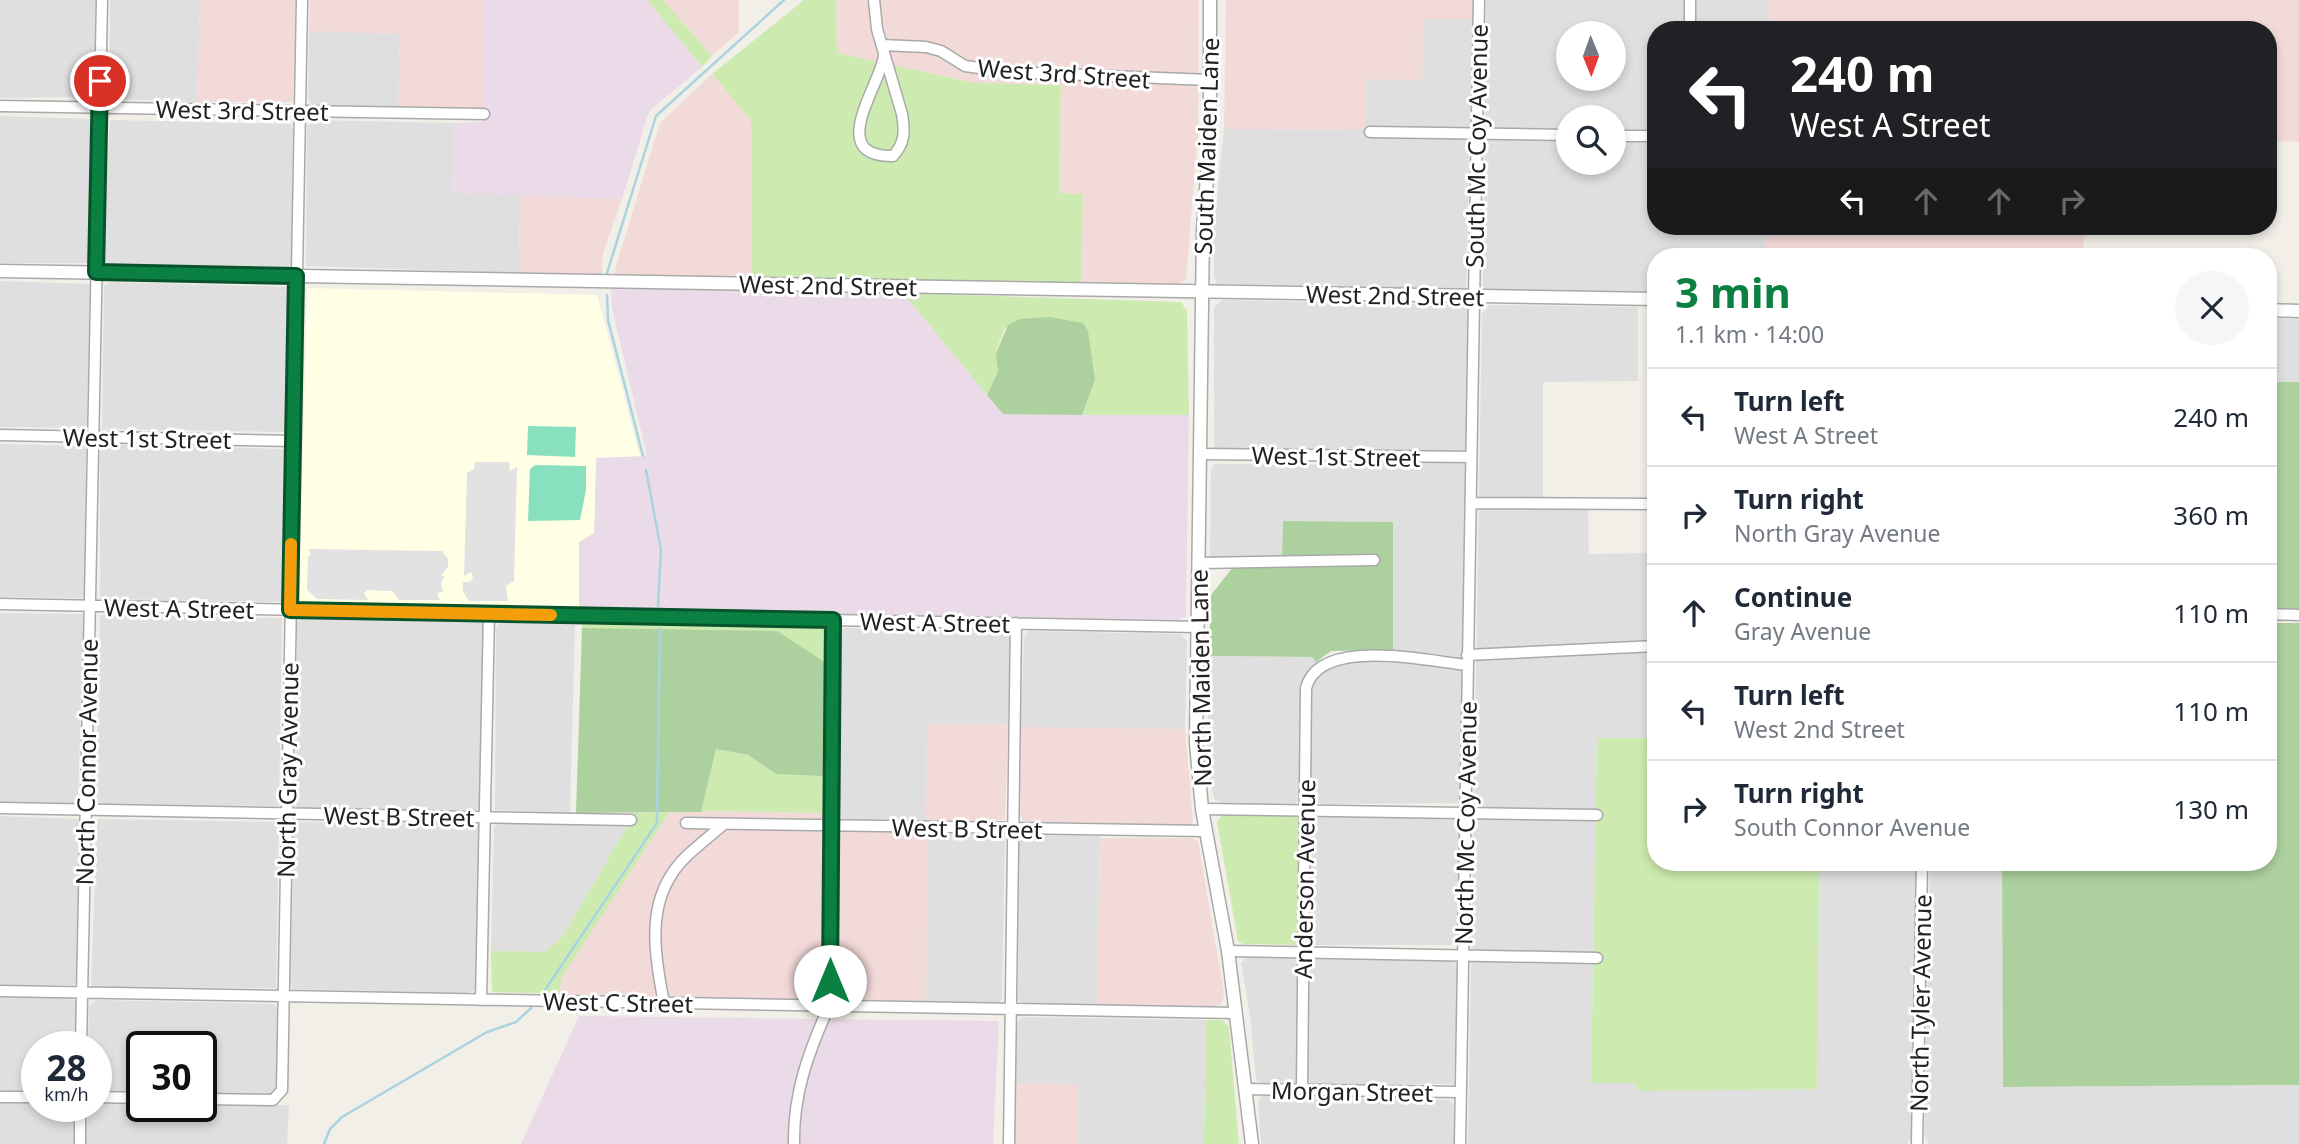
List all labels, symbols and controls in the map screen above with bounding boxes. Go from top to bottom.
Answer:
north arrow [1556,21,1626,91]
map controls [1556,21,1626,175]
street label: South Mc Coy Avenue [1457,24,1495,268]
street label: South Maiden Lane [1186,37,1226,255]
text: 240 m [1790,40,1935,106]
icon: left [1675,49,1766,140]
pin [70,51,130,111]
street label: West 3rd Street [977,51,1152,96]
icon: arrive [81,62,119,100]
street label: West 3rd Street [155,92,329,128]
text: West A Street [1790,103,1990,146]
button: search [1556,105,1626,175]
icon: left [1834,182,1872,220]
icon: ahead [1907,182,1945,220]
icon: ahead [1980,182,2018,220]
icon: right [2053,182,2091,220]
text: 3 min [1675,263,1791,320]
street label: West 2nd Street [739,267,918,303]
button: close [2175,271,2249,345]
street label: West 2nd Street [1306,277,1485,313]
text: 1.1 km · 14:00 [1675,318,1824,350]
text: Turn left [1734,383,1845,419]
icon: left [1675,398,1713,436]
text: 240 m [2173,399,2249,435]
text: West A Street [1734,419,1878,451]
street label: West 1st Street [62,420,232,456]
street label: West 1st Street [1251,438,1421,474]
text: Turn right [1734,481,1864,517]
icon: right [1675,496,1713,534]
text: 360 m [2173,497,2249,533]
text: North Gray Avenue [1734,517,1941,549]
street label: North Maiden Lane [1182,569,1218,787]
text: Continue [1734,579,1852,615]
street label: West A Street [104,590,255,626]
icon: ahead [1675,594,1713,632]
text: 110 m [2173,595,2249,631]
street label: West A Street [860,604,1011,640]
text: Gray Avenue [1734,615,1871,647]
street label: North Connor Avenue [67,638,105,886]
street label: North Gray Avenue [269,662,305,878]
text: Turn left [1734,677,1845,713]
icon: left [1675,692,1713,730]
text: 110 m [2173,693,2249,729]
street label: North Mc Coy Avenue [1446,701,1484,945]
text: West 2nd Street [1734,713,1905,745]
text: Turn right [1734,775,1864,811]
street label: Anderson Avenue [1286,779,1322,979]
icon: right [1675,790,1713,828]
text: 130 m [2173,791,2249,827]
street label: West B Street [323,798,475,834]
street label: West B Street [891,810,1043,846]
text: South Connor Avenue [1734,811,1970,843]
street label: North Tyler Avenue [1902,894,1938,1112]
position arrow [793,944,867,1018]
street label: West C Street [543,984,694,1020]
speed limit sign: 30 [126,1031,217,1122]
text: 28 [46,1044,87,1091]
street label: Morgan Street [1271,1073,1434,1109]
text: km/h [44,1082,89,1106]

